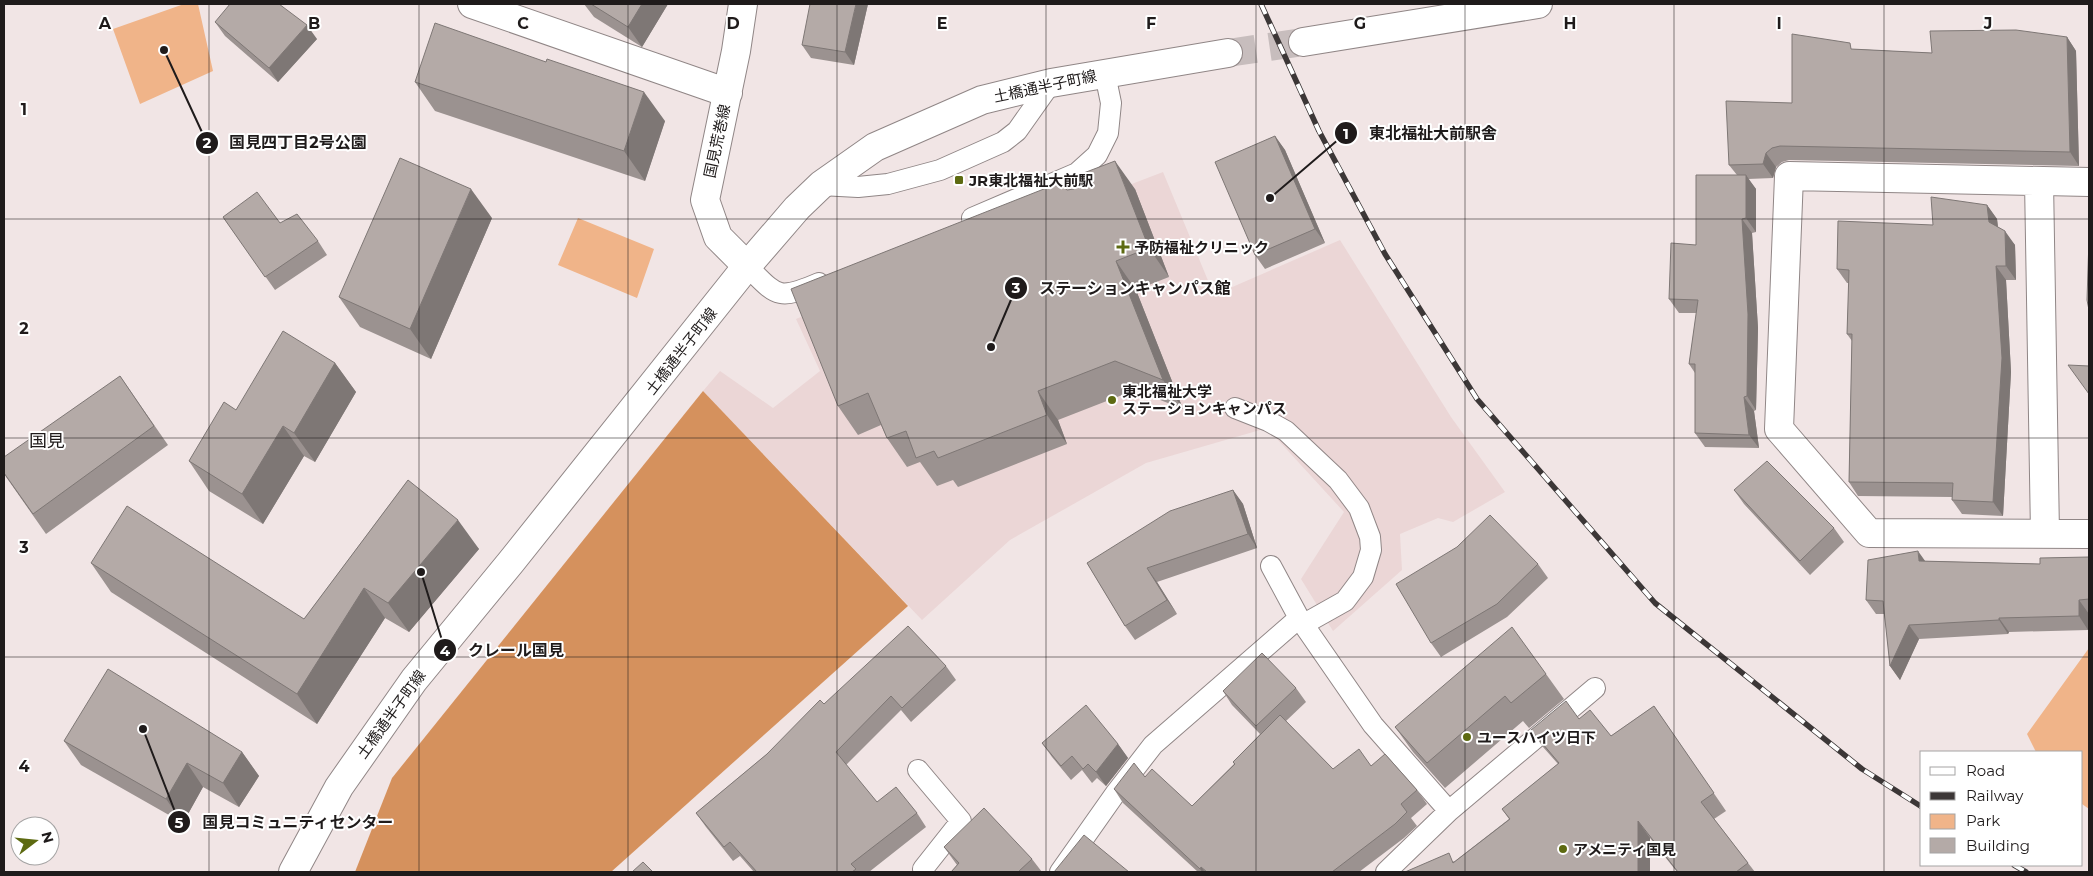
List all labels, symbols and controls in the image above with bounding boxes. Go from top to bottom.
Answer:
text: A [98,14,112,33]
text: B [308,14,320,33]
text: C [517,14,529,33]
text: D [726,14,740,33]
text: E [937,14,947,33]
text: F [1146,14,1156,33]
text: G [1354,14,1366,33]
text: H [1564,14,1576,33]
text: I [1776,14,1782,33]
text: J [1983,14,1992,33]
street label: 土橋通半子町線 [992,66,1098,106]
text: 1 [21,100,27,119]
street label: 国見荒巻線 [700,102,734,180]
callout: 東北福祉大前駅舎 [1334,118,1507,149]
text: 1 [1343,124,1349,143]
text: 東北福祉大前駅舎 [1369,124,1497,143]
callout: 国見四丁目2号公園 [194,127,377,158]
text: 2 [203,133,212,152]
text: 国見四丁目2号公園 [229,133,367,152]
place label: JR東北福祉大前駅 [968,171,1093,190]
marker: JR東北福祉大前駅 [953,174,965,186]
place label: 予防福祉クリニック [1134,238,1269,257]
marker: 予防福祉クリニック [1116,240,1130,254]
callout: ステーションキャンパス館 [1004,273,1241,304]
text: 3 [1011,278,1021,297]
text: ステーションキャンパス館 [1039,279,1231,298]
street label: 土橋通半子町線 [641,304,721,398]
text: 2 [19,319,29,338]
place label: 東北福祉大学 ステーションキャンパス [1122,382,1287,418]
marker: 東北福祉大学 ステーションキャンパス [1106,394,1118,406]
district label: 国見 [29,430,65,452]
text: 3 [18,538,29,557]
callout: クレール国見 [433,635,574,666]
text: 4 [440,641,451,660]
text: クレール国見 [468,641,564,660]
street label: 土橋通半子町線 [352,666,430,762]
place label: ユースハイツ日下 [1477,728,1596,747]
marker: ユースハイツ日下 [1461,731,1473,743]
legend [1920,751,2083,866]
text: 4 [18,757,30,776]
text: Road [1966,761,2005,780]
text: Railway [1966,786,2024,805]
callout: 国見コミュニティセンター [167,807,404,838]
text: Park [1966,811,2000,830]
text: 5 [175,813,184,832]
text: 国見コミュニティセンター [202,813,394,832]
north arrow [10,816,60,866]
text: N [37,829,58,845]
text: Building [1966,836,2030,855]
place label: アメニティ国見 [1573,840,1676,859]
marker: アメニティ国見 [1557,843,1569,855]

